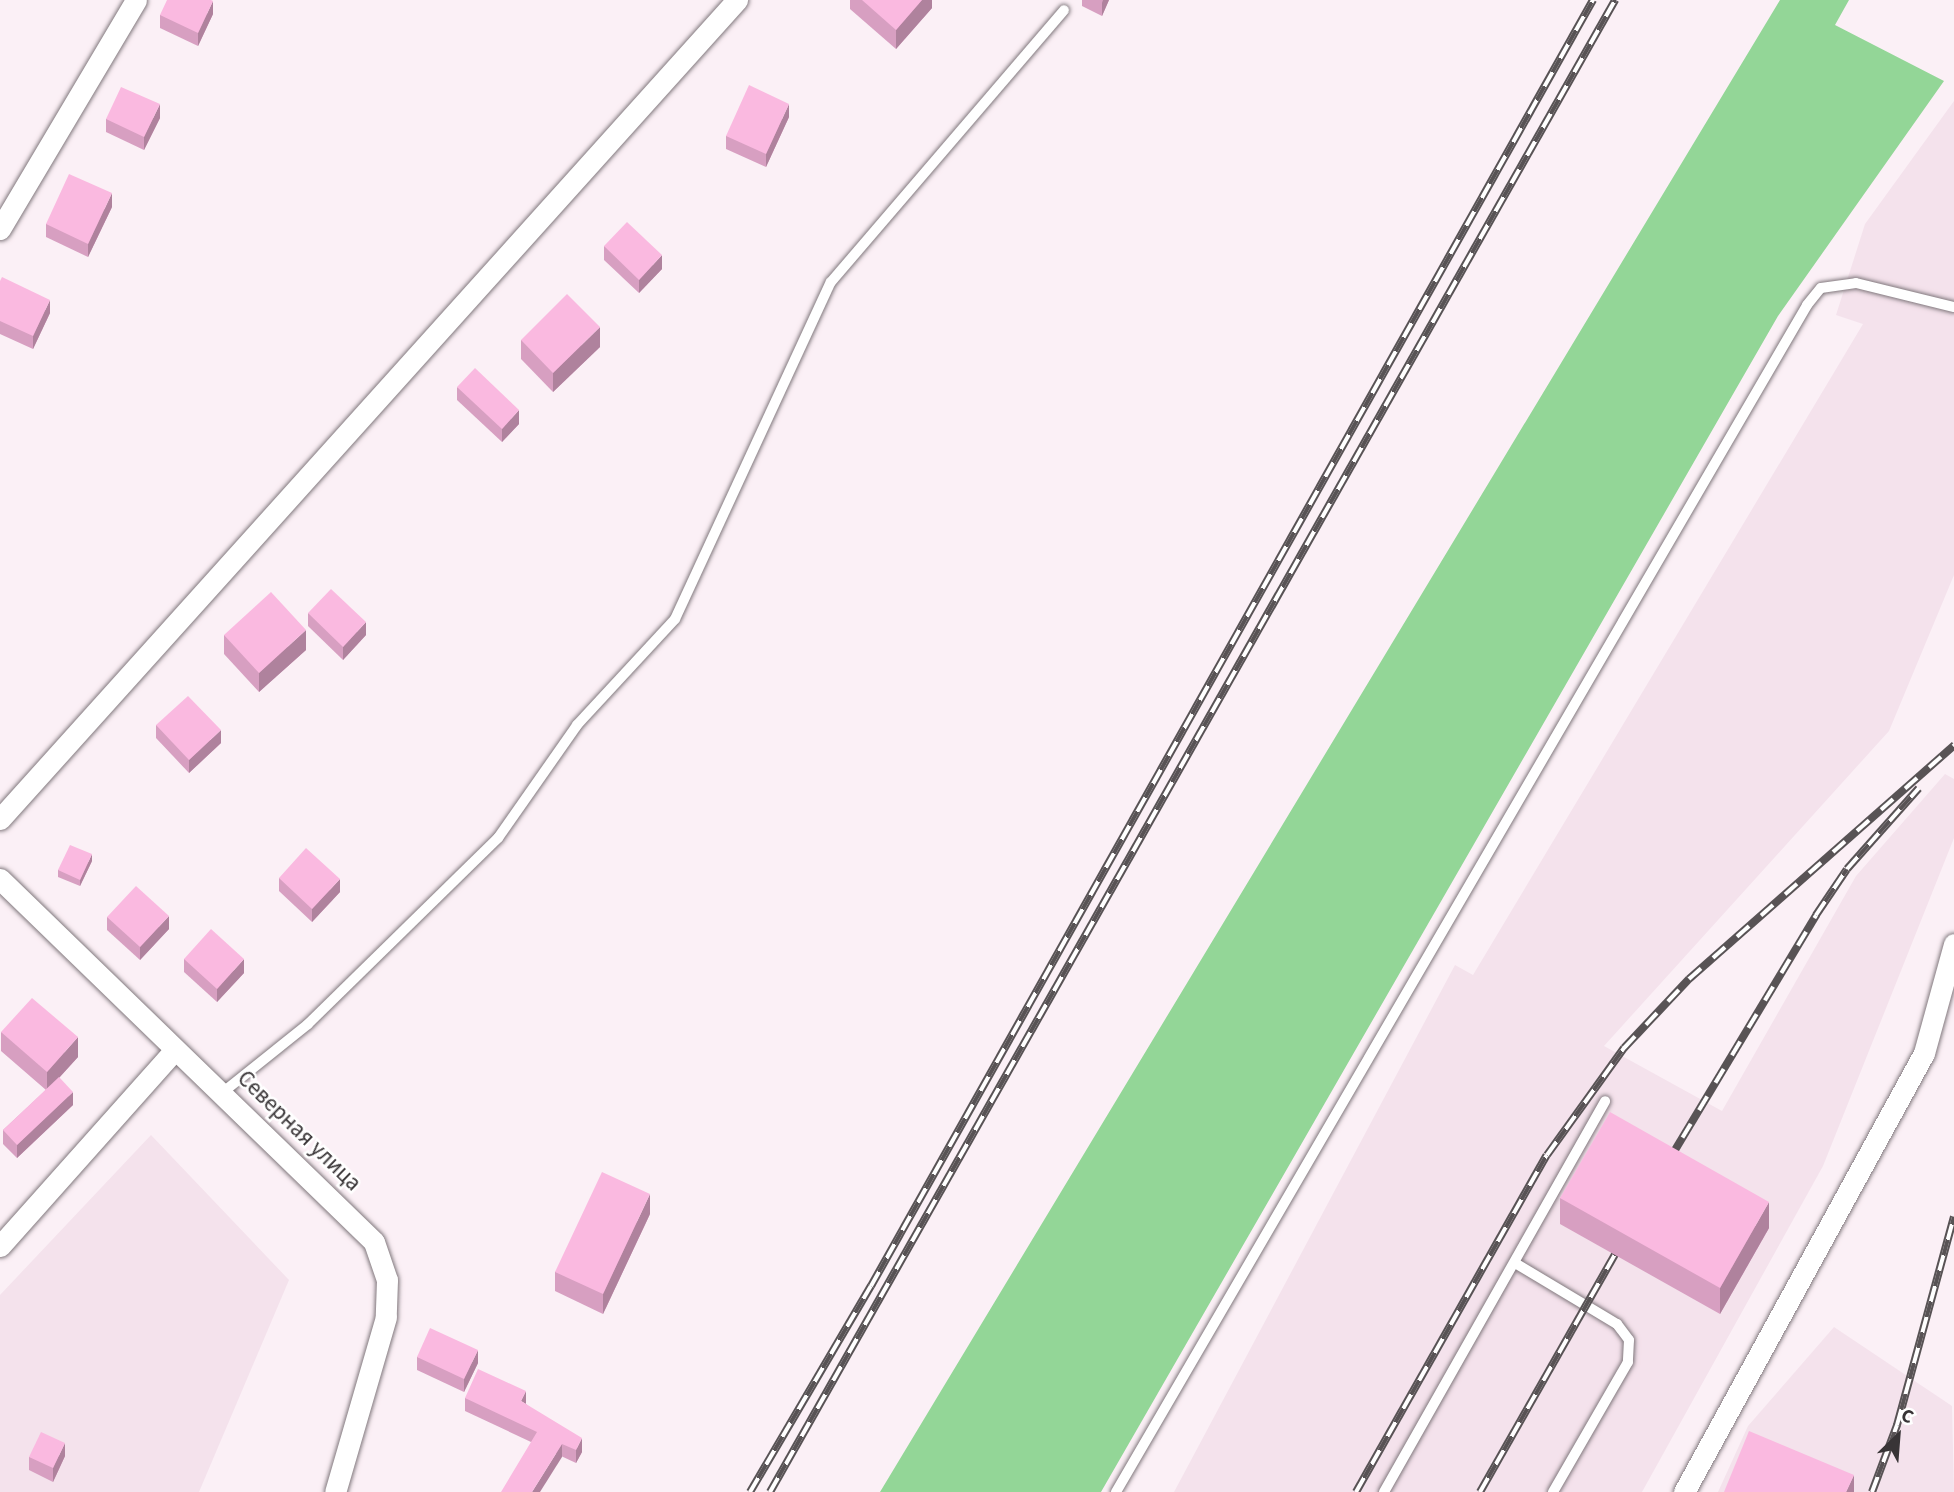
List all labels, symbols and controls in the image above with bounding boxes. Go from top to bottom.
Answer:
street label: Северная улица [231,1065,367,1197]
north arrow [1863,1401,1933,1471]
text: С [1896,1402,1918,1431]

